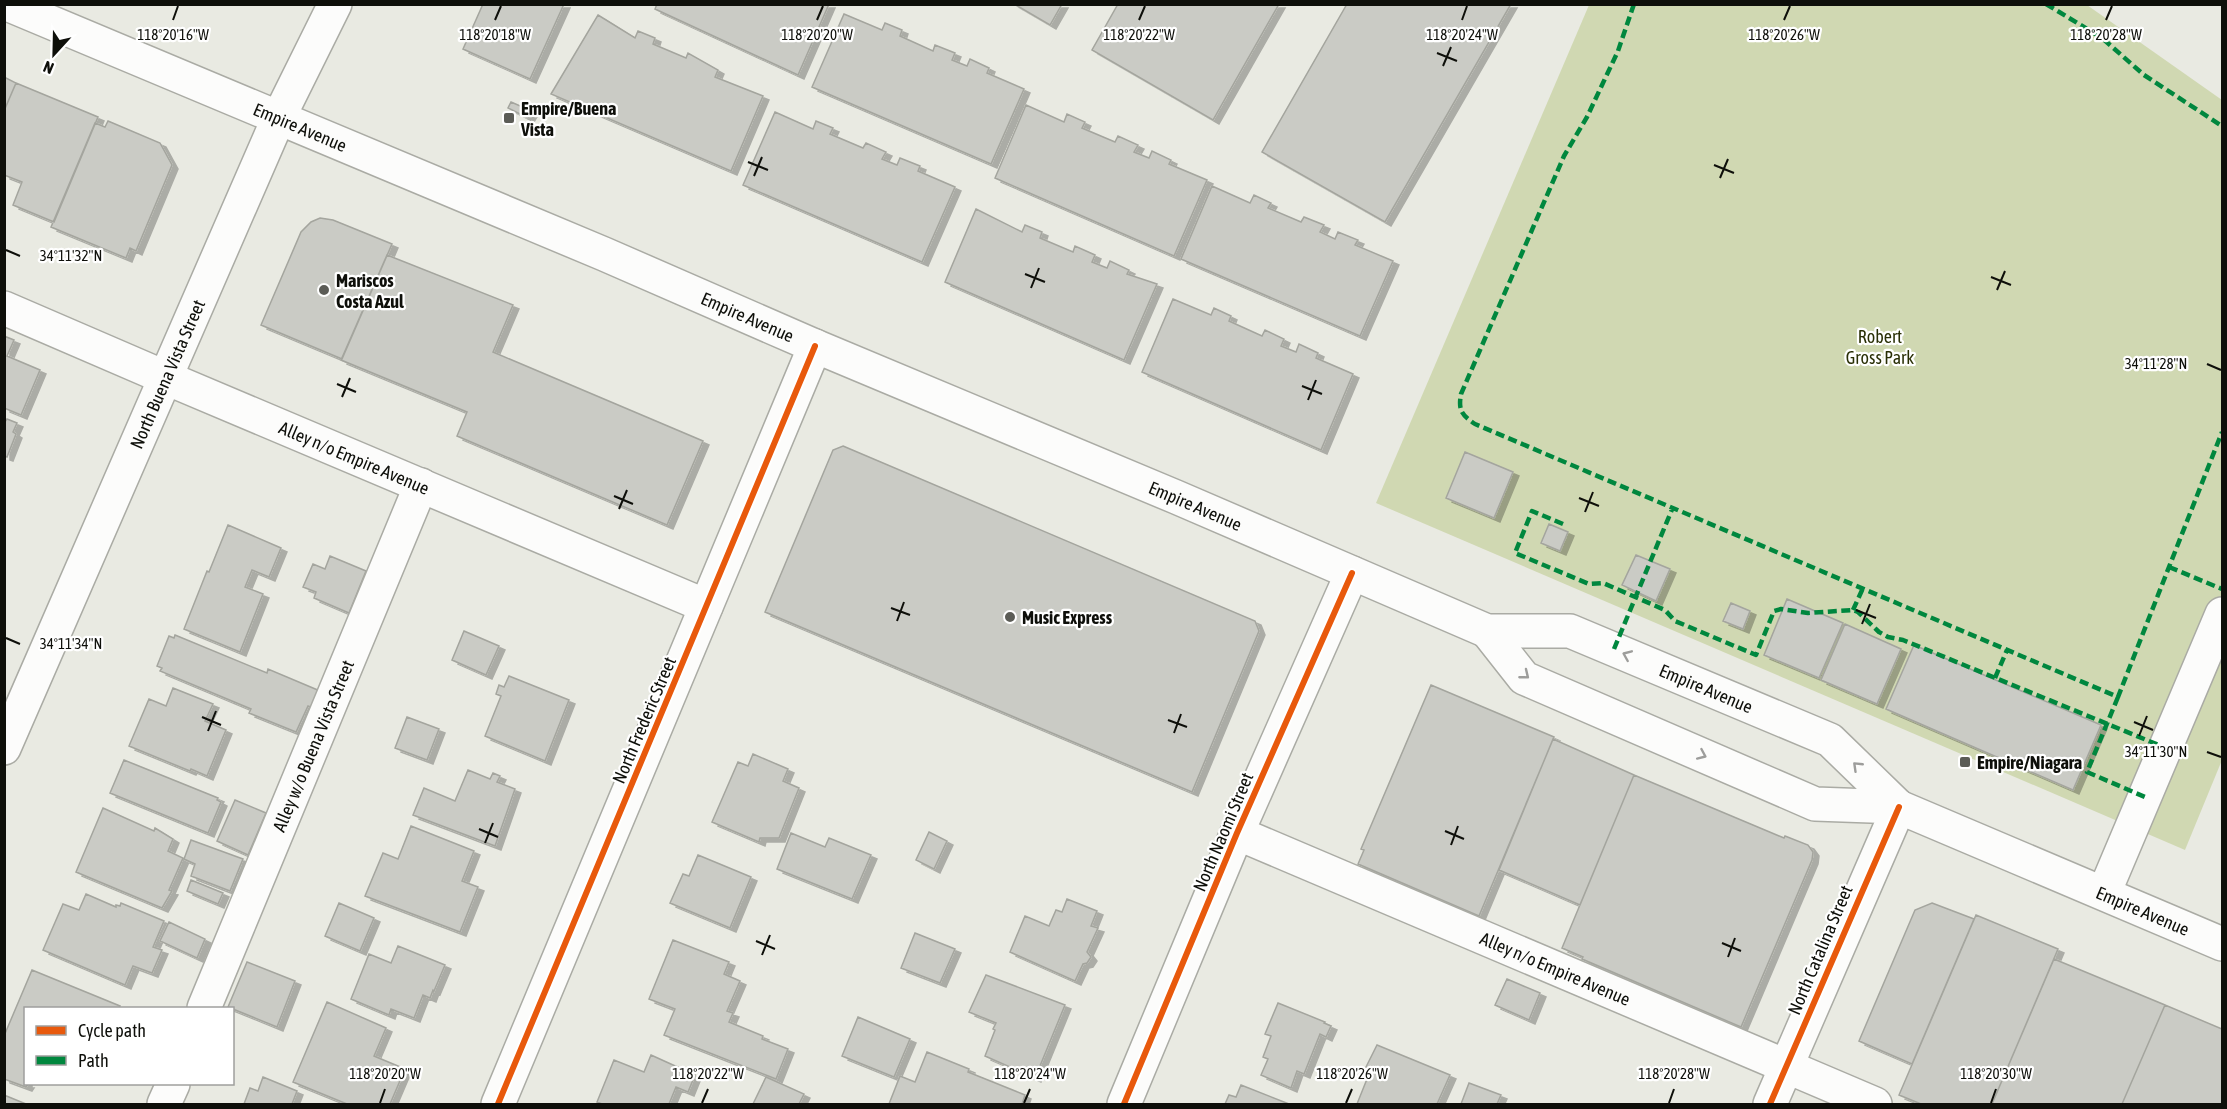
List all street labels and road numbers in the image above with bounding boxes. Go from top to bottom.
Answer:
street label: Empire Avenue [251,98,350,156]
street label: Empire Avenue [698,287,797,346]
street label: North Buena Vista Street [125,296,209,452]
street label: Alley n/o Empire Avenue [276,416,433,498]
street label: Empire Avenue [1146,476,1245,535]
street label: North Frederic Street [608,653,680,787]
street label: Alley w/o Buena Vista Street [268,657,358,835]
street label: Empire Avenue [1656,659,1756,717]
street label: North Naomi Street [1189,769,1257,895]
street label: Empire Avenue [2093,881,2193,940]
street label: North Catalina Street [1783,882,1857,1018]
street label: Alley n/o Empire Avenue [1477,927,1634,1009]

